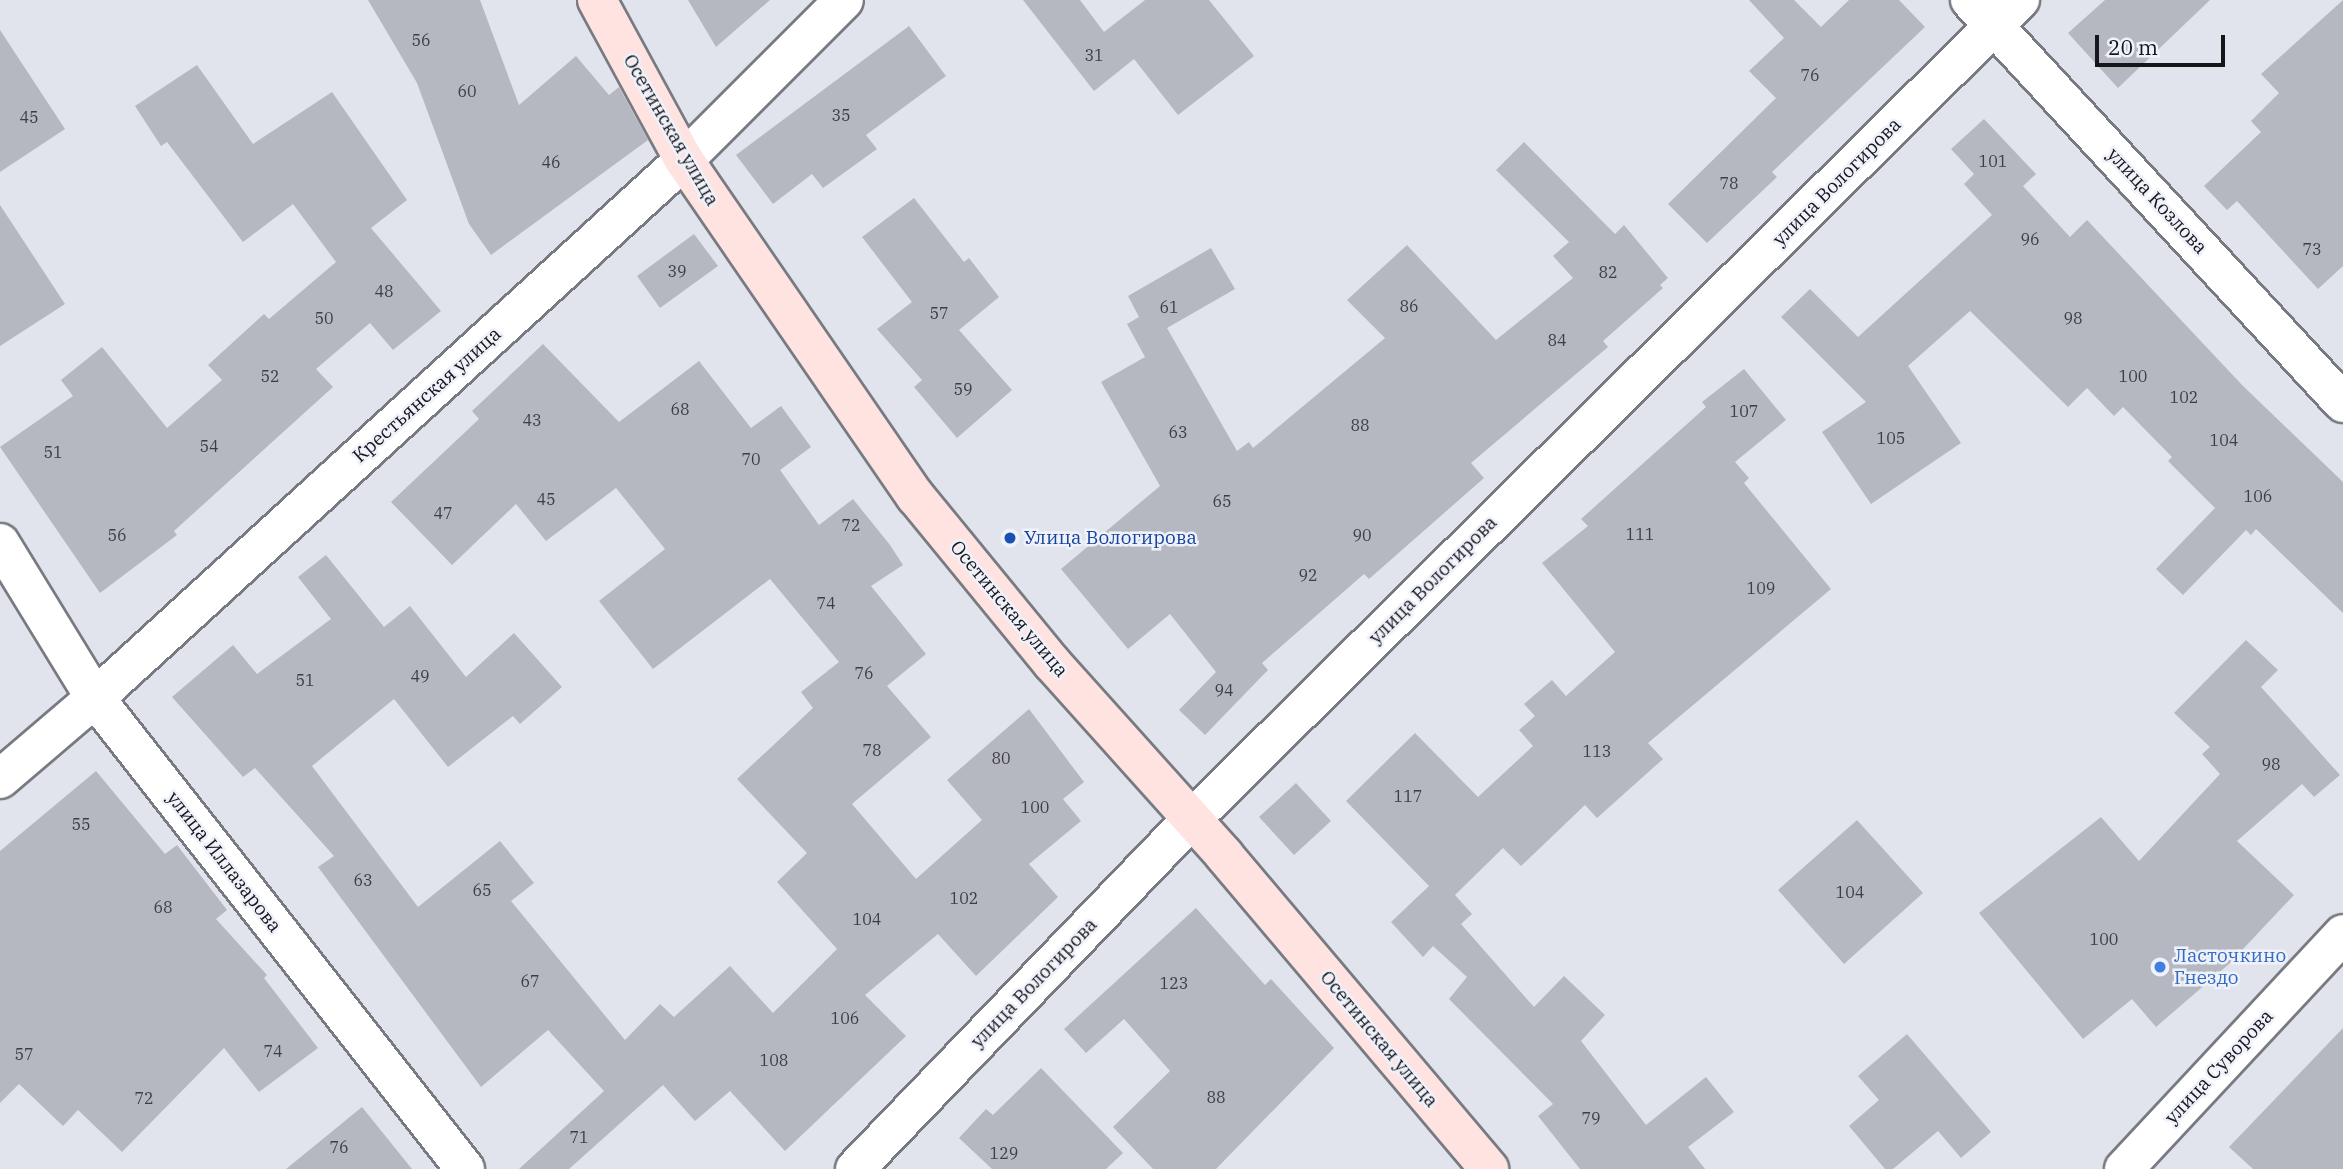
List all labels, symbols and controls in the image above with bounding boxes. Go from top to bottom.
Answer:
scale bar [2098,21,2228,65]
house number: 56 [411,30,431,50]
text: 20 m [2108,33,2158,61]
house number: 31 [1084,45,1104,65]
street label: Осетинская улица [618,50,724,210]
house number: 76 [1800,65,1820,85]
house number: 60 [457,81,477,101]
house number: 35 [831,105,851,125]
house number: 45 [19,107,39,127]
street label: улица Вологирова [1768,113,1906,251]
street label: улица Козлова [2102,143,2212,259]
house number: 101 [1979,151,2007,171]
house number: 46 [541,152,561,172]
house number: 78 [1719,173,1739,193]
house number: 96 [2020,229,2040,249]
house number: 73 [2302,239,2322,259]
house number: 39 [667,261,687,281]
house number: 82 [1598,262,1618,282]
house number: 48 [374,281,394,301]
house number: 86 [1399,296,1419,316]
house number: 61 [1159,297,1179,317]
house number: 57 [929,303,949,323]
house number: 50 [314,308,334,328]
house number: 98 [2063,308,2083,328]
street label: Крестьянская улица [348,323,506,467]
house number: 84 [1547,330,1567,350]
house number: 52 [260,366,280,386]
house number: 100 [2119,366,2147,386]
house number: 59 [953,379,973,399]
house number: 102 [2170,387,2198,407]
house number: 68 [670,399,690,419]
house number: 107 [1730,401,1758,421]
house number: 43 [522,410,542,430]
house number: 88 [1350,415,1370,435]
house number: 63 [1168,422,1188,442]
house number: 105 [1877,428,1905,448]
house number: 104 [2210,430,2238,450]
house number: 54 [199,436,219,456]
house number: 51 [43,442,63,462]
house number: 70 [741,449,761,469]
house number: 106 [2244,486,2272,506]
house number: 45 [536,489,556,509]
house number: 65 [1212,491,1232,511]
house number: 47 [433,503,453,523]
street label: улица Вологирова [1364,511,1502,649]
house number: 72 [841,515,861,535]
house number: 111 [1626,524,1654,544]
house number: 56 [107,525,127,545]
house number: 90 [1352,525,1372,545]
place label: Улица Вологирова [1024,527,1197,549]
marker: Улица Вологирова [1002,530,1018,546]
street label: Осетинская улица [945,536,1073,682]
house number: 92 [1298,565,1318,585]
house number: 109 [1747,578,1775,598]
house number: 74 [816,593,836,613]
house number: 76 [854,663,874,683]
house number: 49 [410,666,430,686]
house number: 51 [295,670,315,690]
house number: 94 [1214,680,1234,700]
house number: 78 [862,740,882,760]
house number: 113 [1583,741,1611,761]
house number: 80 [991,748,1011,768]
house number: 98 [2261,754,2281,774]
house number: 117 [1394,786,1422,806]
street label: улица Иллазарова [162,787,286,937]
house number: 100 [1021,797,1049,817]
house number: 55 [71,814,91,834]
house number: 63 [353,870,373,890]
house number: 65 [472,880,492,900]
house number: 104 [1836,882,1864,902]
house number: 102 [950,888,978,908]
house number: 68 [153,897,173,917]
house number: 104 [853,909,881,929]
street label: улица Вологирова [966,913,1102,1053]
house number: 100 [2090,929,2118,949]
place label: Ласточкино Гнездо [2174,945,2286,989]
marker: Ласточкино Гнездо [2152,959,2168,975]
street label: Осетинская улица [1315,966,1443,1112]
house number: 67 [520,971,540,991]
house number: 123 [1160,973,1188,993]
street label: улица Суворова [2160,1005,2278,1129]
house number: 106 [831,1008,859,1028]
house number: 74 [263,1041,283,1061]
house number: 57 [14,1044,34,1064]
house number: 108 [760,1050,788,1070]
house number: 88 [1206,1087,1226,1107]
house number: 72 [134,1088,154,1108]
house number: 79 [1581,1108,1601,1128]
house number: 71 [569,1127,589,1147]
house number: 76 [329,1137,349,1157]
house number: 129 [990,1143,1018,1163]

